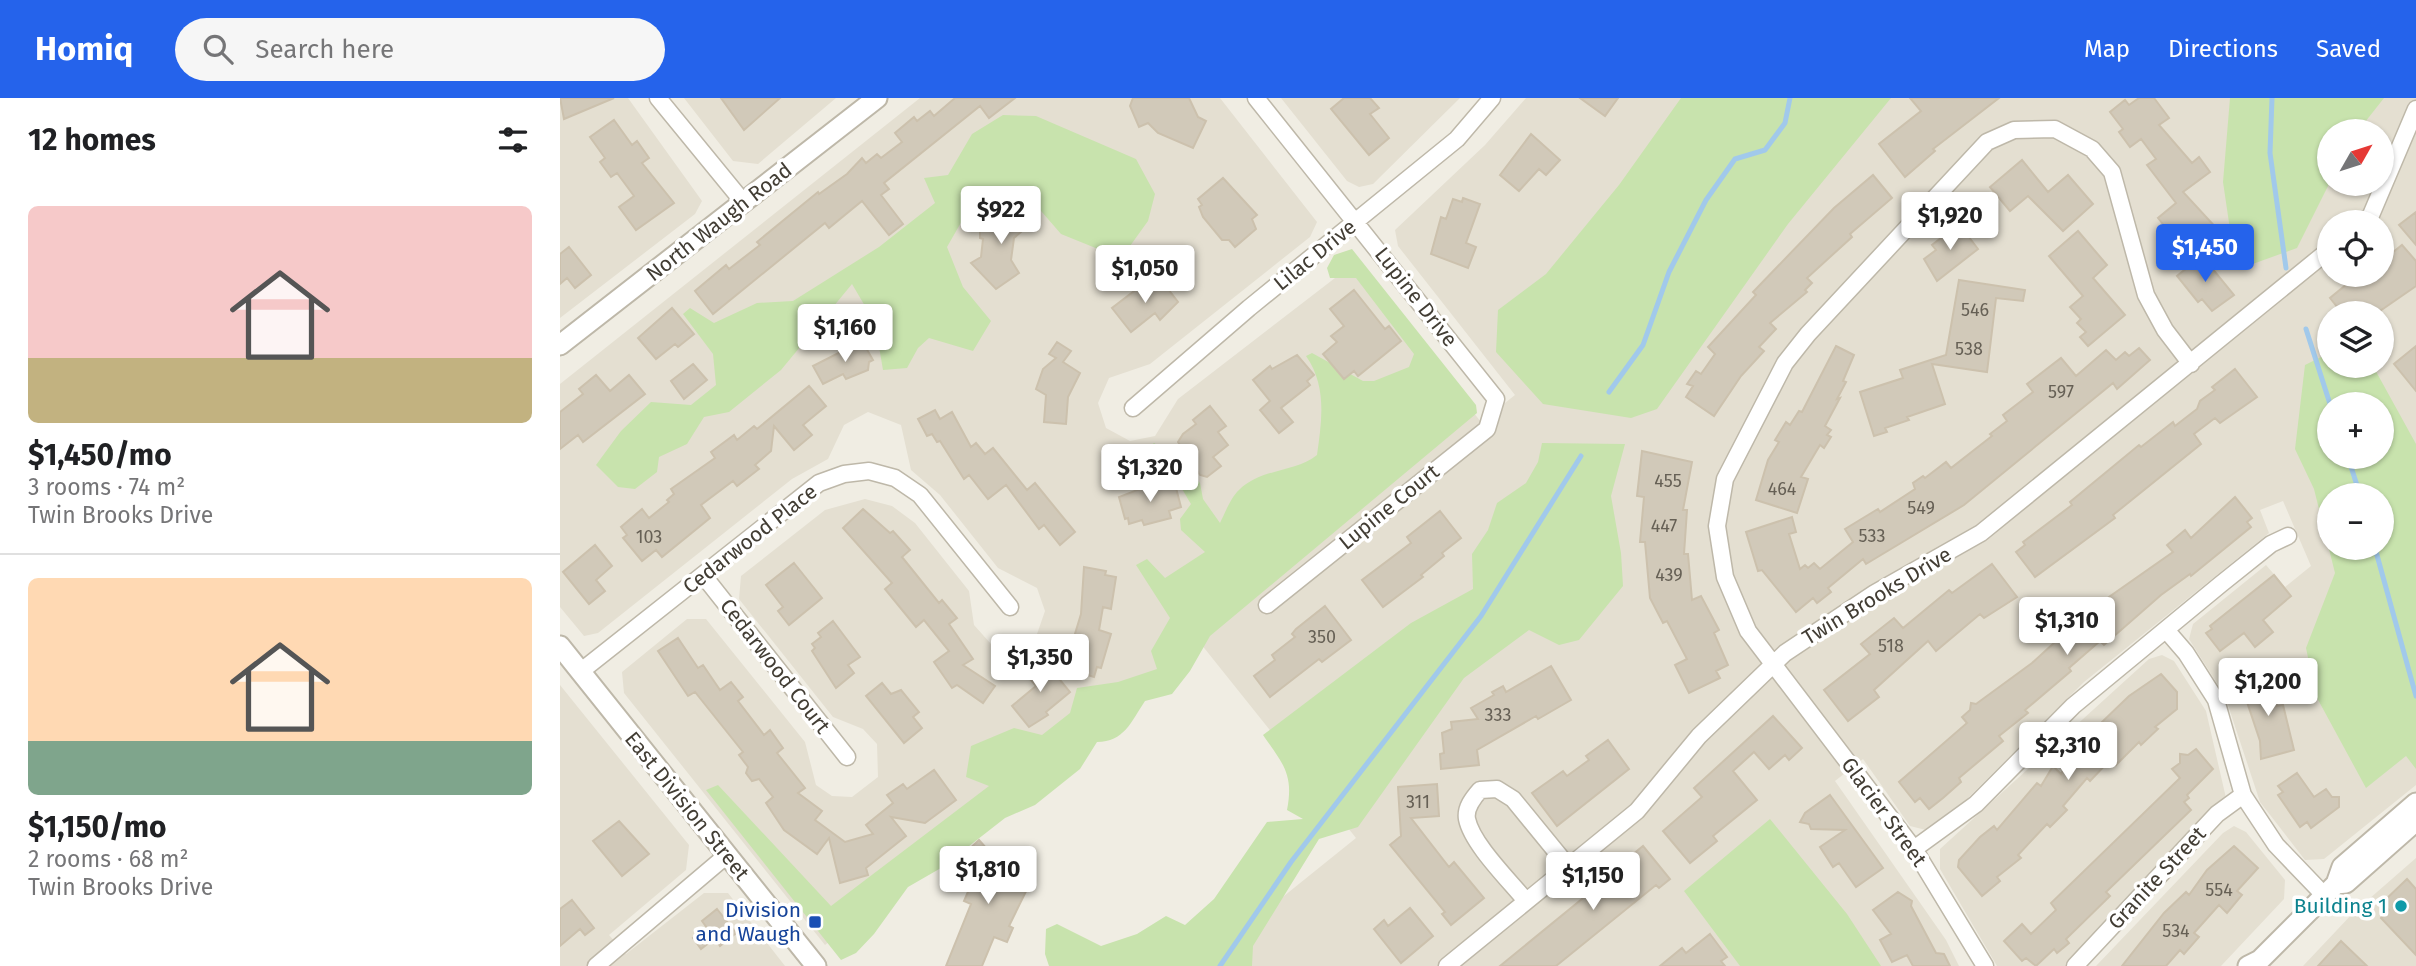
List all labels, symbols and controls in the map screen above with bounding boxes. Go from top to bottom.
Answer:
search box [175,18,665,81]
text: Homiq [35,29,133,69]
icon: search [199,30,237,68]
text: Search here [255,34,394,65]
text: Map [2084,35,2130,63]
text: Directions [2168,35,2278,63]
text: Saved [2316,35,2381,63]
north arrow [2317,119,2394,196]
map controls [2317,119,2394,560]
icon: filters [494,121,532,159]
text: 12 homes [28,122,156,158]
street label: North Waugh Road [641,157,797,287]
pin: $922 [960,186,1042,246]
pin: $1,920 [1893,192,2007,252]
text: $922 [977,195,1025,223]
text: $1,920 [1917,201,1983,229]
button: locate [2317,210,2394,287]
street label: Lilac Drive [1268,214,1362,296]
pin: $1,450 [2148,225,2262,284]
text: $1,450 [2172,233,2238,261]
street label: Lupine Drive [1369,242,1463,352]
pin: $1,050 [1088,246,1202,305]
icon: home [217,252,343,378]
text: $1,050 [1112,254,1178,282]
house number: 546 [1961,299,1989,321]
button: layers [2317,301,2394,378]
pin: $1,160 [788,304,902,364]
text: $1,160 [814,313,876,341]
house number: 538 [1955,338,1983,360]
house number: 597 [2048,381,2074,403]
button: + [2317,392,2394,469]
text: $1,450/mo [28,437,172,473]
pin: $1,320 [1093,444,1207,504]
text: $1,320 [1117,453,1183,481]
street label: Lupine Court [1334,458,1445,555]
house number: 455 [1654,470,1682,492]
text: 3 rooms · 74 m² [28,473,185,501]
house number: 464 [1768,478,1797,500]
street label: Cedarwood Place [678,479,822,599]
button: − [2317,483,2394,560]
house number: 549 [1907,497,1935,519]
text: Twin Brooks Drive [28,501,213,529]
house number: 447 [1651,515,1677,537]
house number: 533 [1859,525,1885,547]
house number: 103 [636,526,662,548]
street label: Twin Brooks Drive [1798,541,1956,651]
house number: 439 [1655,564,1683,586]
street label: Cedarwood Court [714,593,836,739]
pin: $1,310 [2010,598,2124,657]
text: $1,310 [2035,606,2099,634]
icon: home [217,624,343,750]
house number: 350 [1308,626,1336,648]
pin: $1,350 [983,634,1097,694]
house number: 518 [1878,635,1904,657]
text: $1,350 [1007,643,1073,671]
pin: $1,200 [2211,658,2325,718]
text: $1,200 [2235,667,2301,695]
house number: 333 [1485,704,1511,726]
pin: $2,310 [2011,722,2125,782]
street label: East Division Street [619,726,755,886]
text: $2,310 [2035,731,2101,759]
street label: Glacier Street [1836,752,1933,872]
house number: 311 [1406,791,1430,813]
text: $1,150/mo [28,809,167,845]
street label: Granite Street [2103,821,2212,935]
text: 2 rooms · 68 m² [28,845,189,873]
pin: $1,810 [931,846,1045,906]
pin: $1,150 [1536,852,1650,912]
text: $1,810 [956,855,1020,883]
text: $1,150 [1562,861,1624,889]
text: Twin Brooks Drive [28,873,213,901]
house number: 554 [2205,879,2233,901]
place label: Building 1 [2294,893,2387,919]
place label: Division and Waugh [696,897,801,947]
marker: Building 1 [2393,898,2409,914]
marker: Division and Waugh [807,914,823,930]
house number: 534 [2162,920,2190,942]

